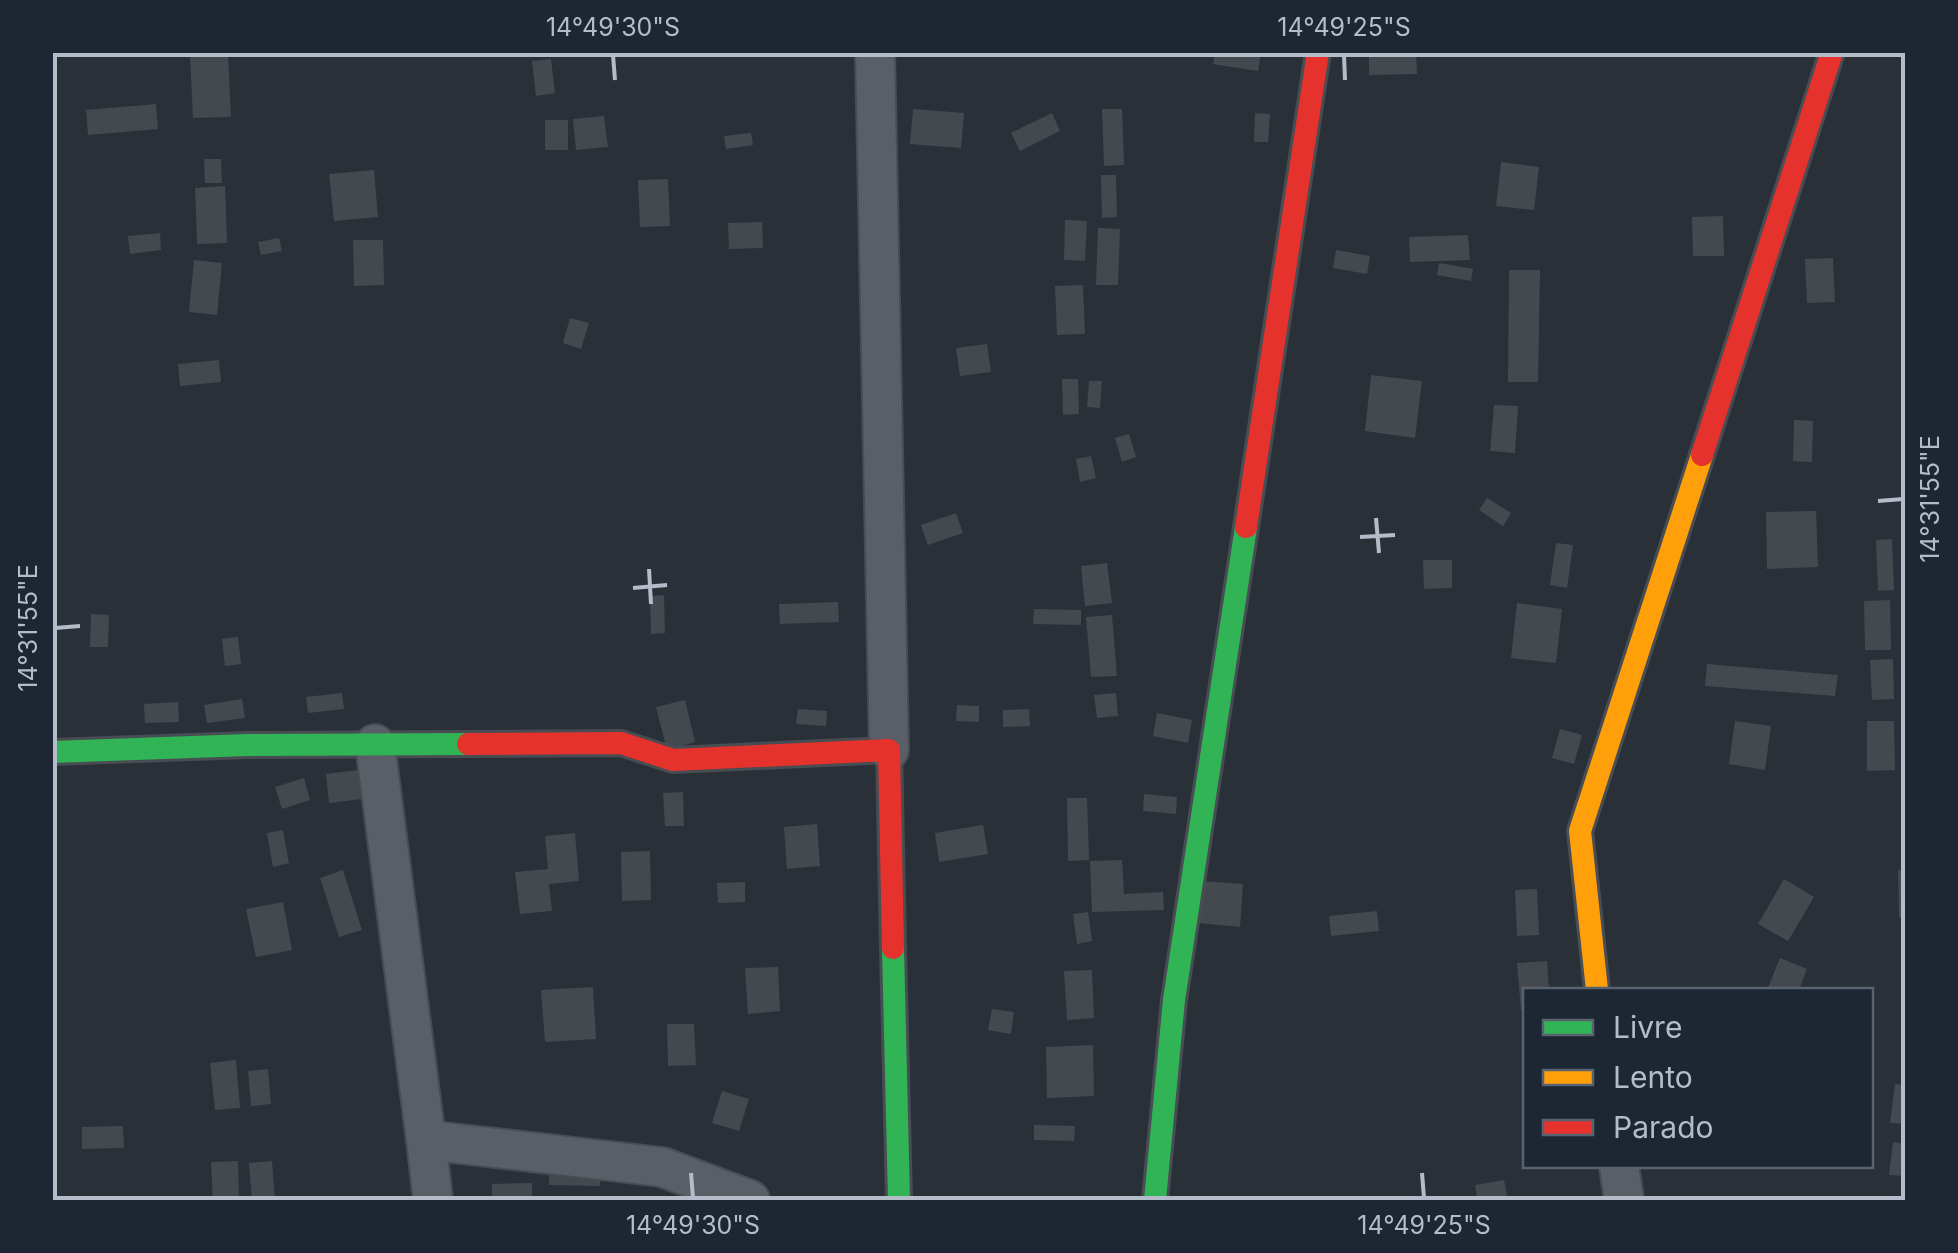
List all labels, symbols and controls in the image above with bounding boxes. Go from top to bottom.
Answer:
text: 14°49'30"S [546,12,680,42]
text: 14°49'25"S [1277,12,1411,42]
text: 14°31'55"E [1915,435,1945,563]
text: 14°31'55"E [13,564,43,692]
legend [1523,988,1873,1168]
text: Livre [1613,1009,1682,1045]
text: Lento [1613,1059,1693,1095]
text: Parado [1613,1109,1714,1145]
text: 14°49'30"S [626,1210,760,1240]
text: 14°49'25"S [1357,1210,1491,1240]

